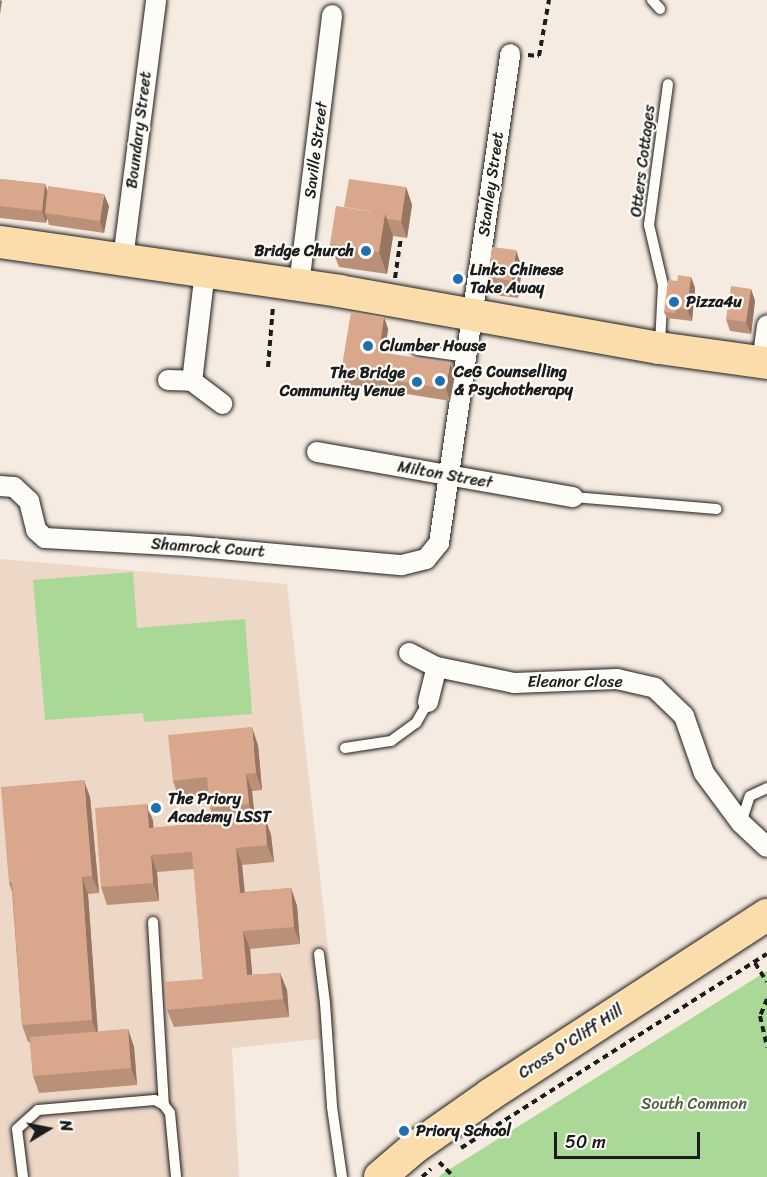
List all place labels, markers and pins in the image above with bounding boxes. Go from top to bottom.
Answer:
place label: Bridge Church [254,241,354,261]
marker: Bridge Church [359,244,373,258]
place label: Links Chinese Take Away [470,260,564,298]
marker: Links Chinese Take Away [451,272,465,286]
place label: Pizza4u [686,292,742,312]
marker: Pizza4u [667,295,681,309]
place label: Clumber House [380,336,486,356]
marker: Clumber House [361,339,375,353]
place label: CeG Counselling & Psychotherapy [454,362,573,400]
place label: The Bridge Community Venue [280,363,405,401]
marker: CeG Counselling & Psychotherapy [431,372,449,390]
marker: The Bridge Community Venue [410,375,424,389]
place label: The Priory Academy LSST [168,789,271,827]
marker: The Priory Academy LSST [149,801,163,815]
place label: Priory School [416,1121,511,1141]
marker: Priory School [397,1124,411,1138]

